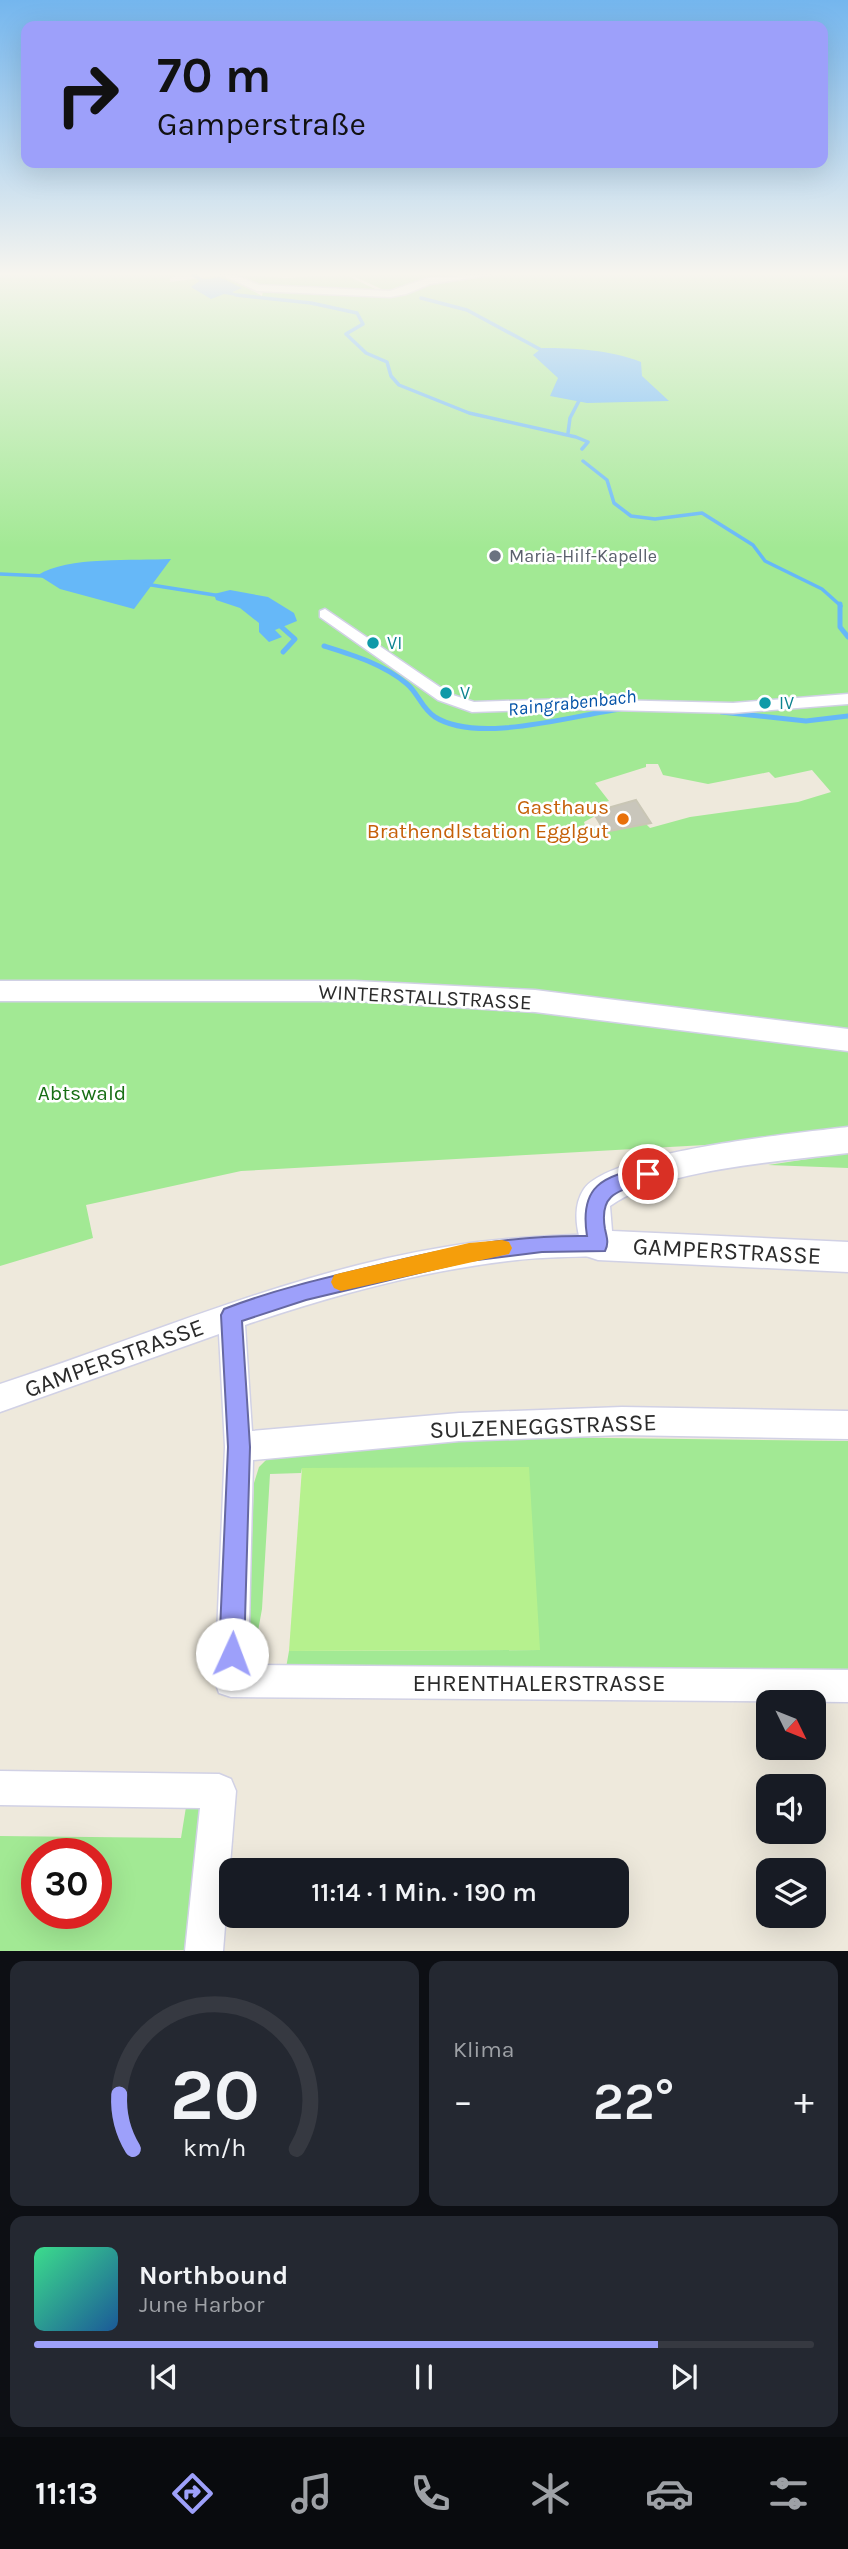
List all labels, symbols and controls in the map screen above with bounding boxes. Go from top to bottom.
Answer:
text: 70 m [157,47,271,104]
icon: right [42,49,133,140]
text: Gamperstraße [157,106,366,143]
place label: Maria-Hilf-Kapelle [509,545,657,567]
marker: Maria-Hilf-Kapelle [487,548,503,564]
place label: VI [387,632,402,654]
marker: VI [365,635,381,651]
place label: V [460,682,470,704]
marker: V [438,685,454,701]
water label: Raingrabenbach [507,685,637,721]
place label: IV [779,692,794,714]
marker: IV [757,695,773,711]
place label: Gasthaus Brathendlstation Egglgut [367,795,609,843]
marker: Gasthaus Brathendlstation Egglgut [615,811,631,827]
street label: WINTERSTALLSTRASSE [318,979,532,1015]
park label: Abtswald [38,1081,126,1105]
pin [618,1144,678,1204]
icon: arrive [629,1155,667,1193]
street label: GAMPERSTRASSE [632,1232,822,1270]
street label: GAMPERSTRASSE [21,1313,207,1403]
street label: SULZENEGGSTRASSE [429,1408,657,1444]
position arrow [195,1617,269,1691]
street label: EHRENTHALERSTRASSE [413,1669,665,1697]
north arrow [756,1690,826,1760]
map controls [756,1690,826,1928]
button: sound [756,1774,826,1844]
speed limit sign: 30 [21,1838,112,1929]
button: layers [756,1858,826,1928]
text: 11:14 · 1 Min. · 190 m [311,1877,537,1908]
text: Klima [453,2036,514,2063]
text: 20 [169,2053,260,2138]
text: 22° [593,2071,674,2132]
text: − [453,2079,473,2124]
text: + [794,2079,814,2124]
text: km/h [183,2133,246,2162]
text: Northbound [139,2260,288,2291]
text: June Harbor [139,2291,264,2318]
icon: previous [145,2358,183,2396]
icon: pause [405,2358,443,2396]
icon: next [665,2358,703,2396]
icon: directions [168,2469,217,2518]
icon: music [287,2469,336,2518]
icon: phone [406,2469,455,2518]
icon: climate [526,2469,575,2518]
icon: car [645,2469,694,2518]
icon: filters [764,2469,813,2518]
text: 11:13 [35,2475,98,2512]

